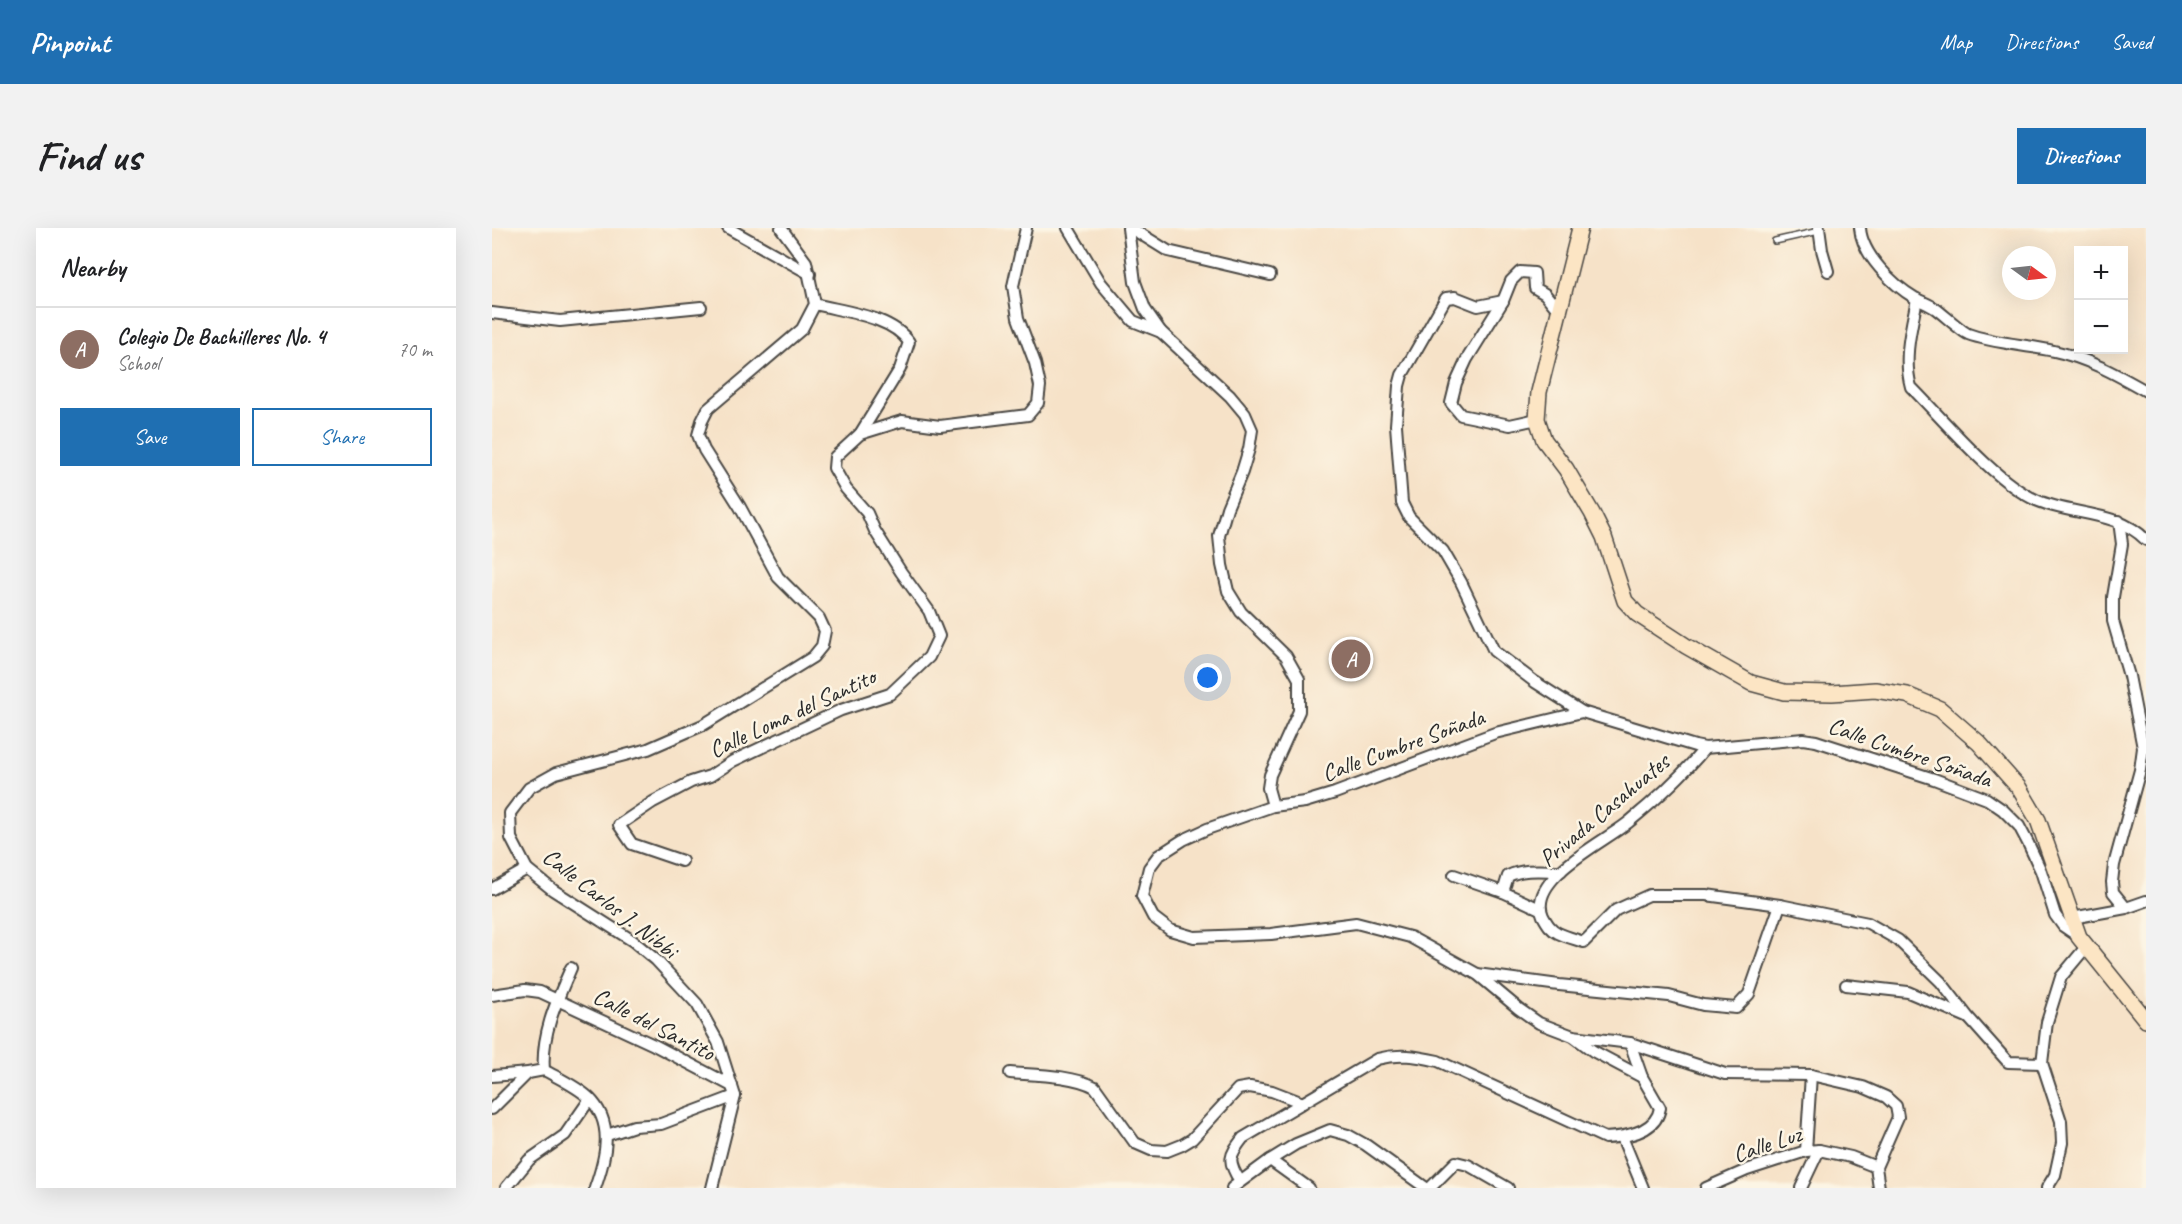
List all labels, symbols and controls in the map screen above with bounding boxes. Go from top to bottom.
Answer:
text: Pinpoint [30,25,110,60]
text: Map [1940,29,1972,55]
text: Directions [2005,29,2078,55]
text: Saved [2111,29,2152,55]
button: Directions [2017,128,2146,184]
text: Find us [36,130,141,183]
north arrow [2002,246,2056,300]
map controls [2074,246,2128,354]
button: + [2074,246,2128,300]
text: Nearby [60,251,125,284]
button: − [2074,300,2128,354]
text: Colegio De Bachilleres No. 4 [117,323,326,351]
text: A [74,337,85,362]
text: 70 m [398,337,432,362]
text: School [117,351,160,376]
button: Save [60,408,240,466]
button: Share [252,408,432,466]
pin: A [1332,636,1370,682]
street label: Calle Loma del Santito [704,660,882,765]
your location [1193,663,1222,692]
street label: Calle Cumbre Soñada [1318,701,1490,788]
street label: Calle Cumbre Soñada [1824,710,1997,794]
street label: Privada Casahuates [1533,745,1677,873]
street label: Calle Carlos J. Nibbi [537,841,685,966]
street label: Calle del Santito [588,981,721,1068]
street label: Calle Luz [1729,1118,1806,1169]

